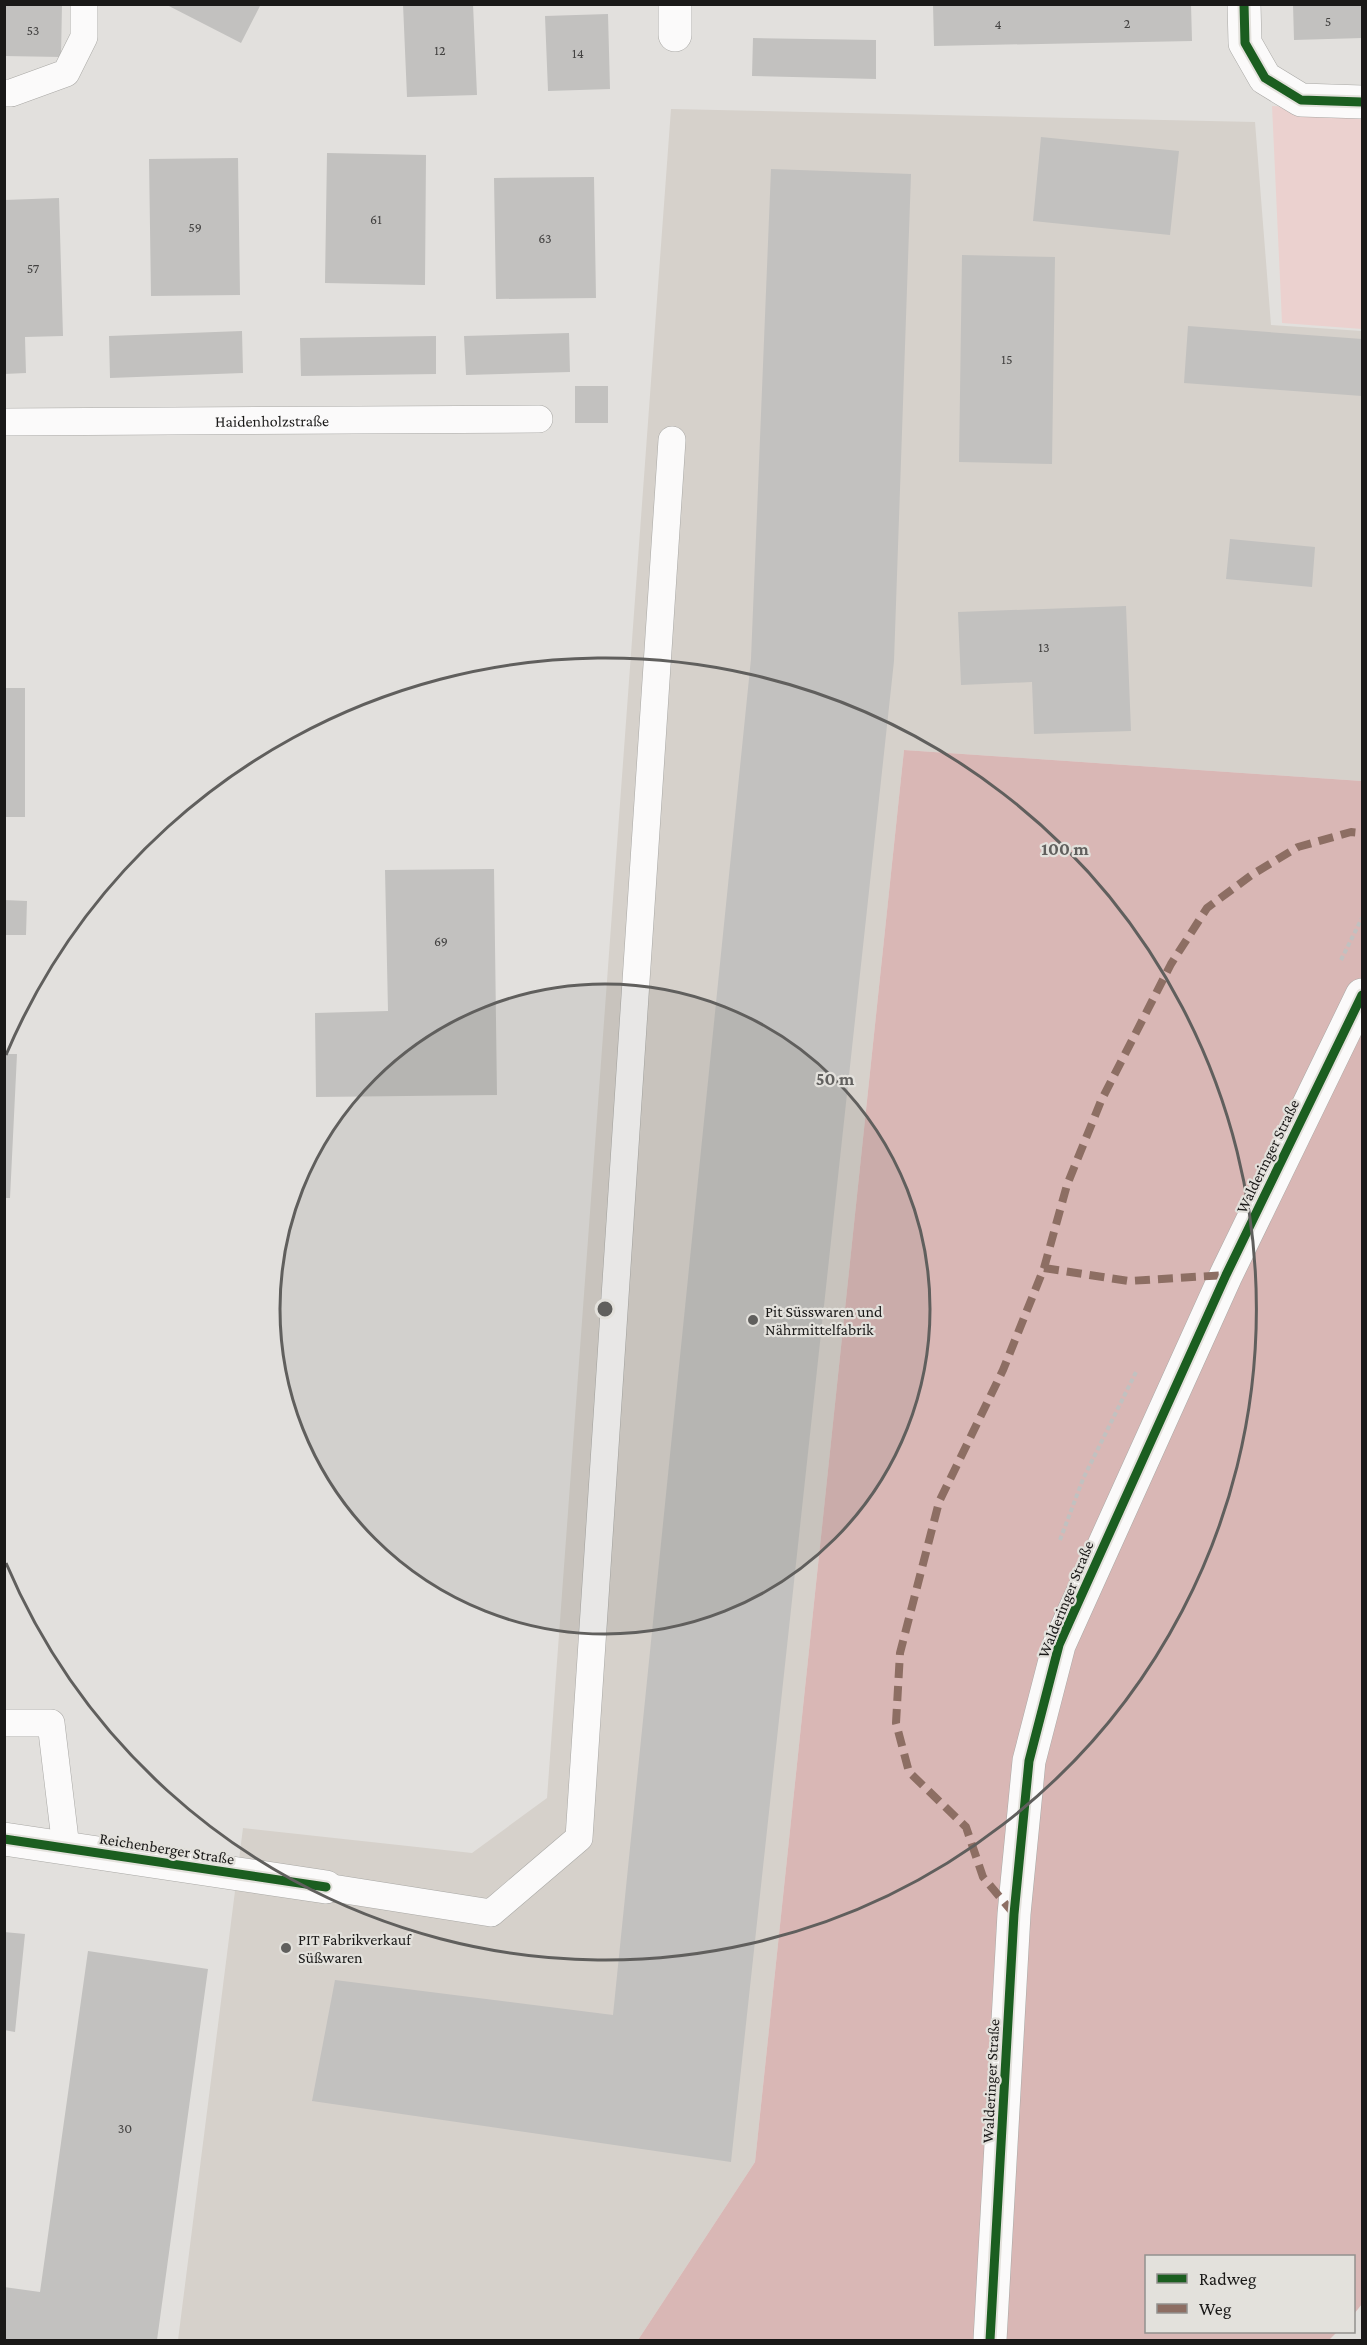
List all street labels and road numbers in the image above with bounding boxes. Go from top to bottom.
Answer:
street label: Haidenholzstraße [215,412,329,430]
street label: Walderinger Straße [1233,1097,1303,1216]
street label: Walderinger Straße [1034,1538,1098,1660]
street label: Reichenberger Straße [98,1829,236,1869]
street label: Walderinger Straße [979,2018,1003,2144]

